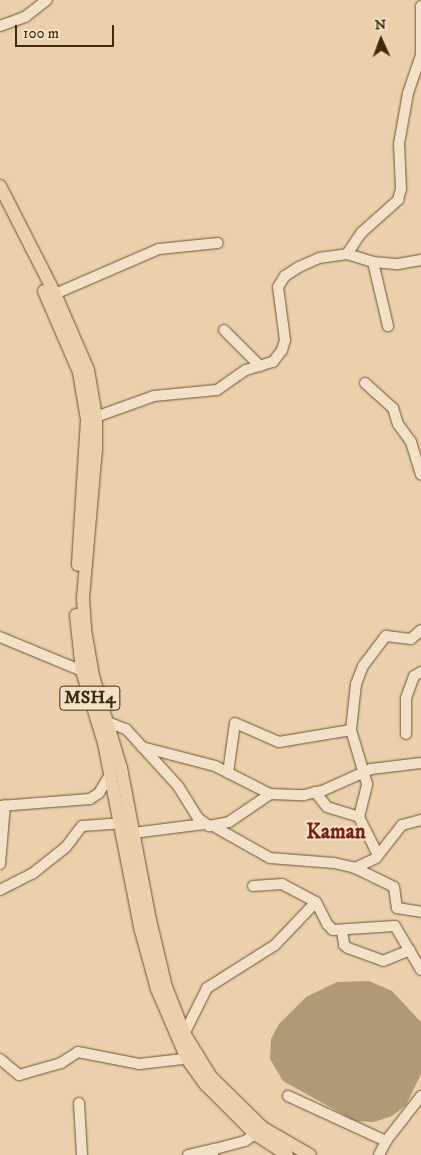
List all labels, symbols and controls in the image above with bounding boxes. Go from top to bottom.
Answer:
scale bar [18,15,116,47]
north arrow [356,15,406,65]
text: N [374,16,387,34]
text: 100 m [23,24,59,43]
road number: MSH4 [59,682,121,714]
district label: Kaman [306,819,366,845]

